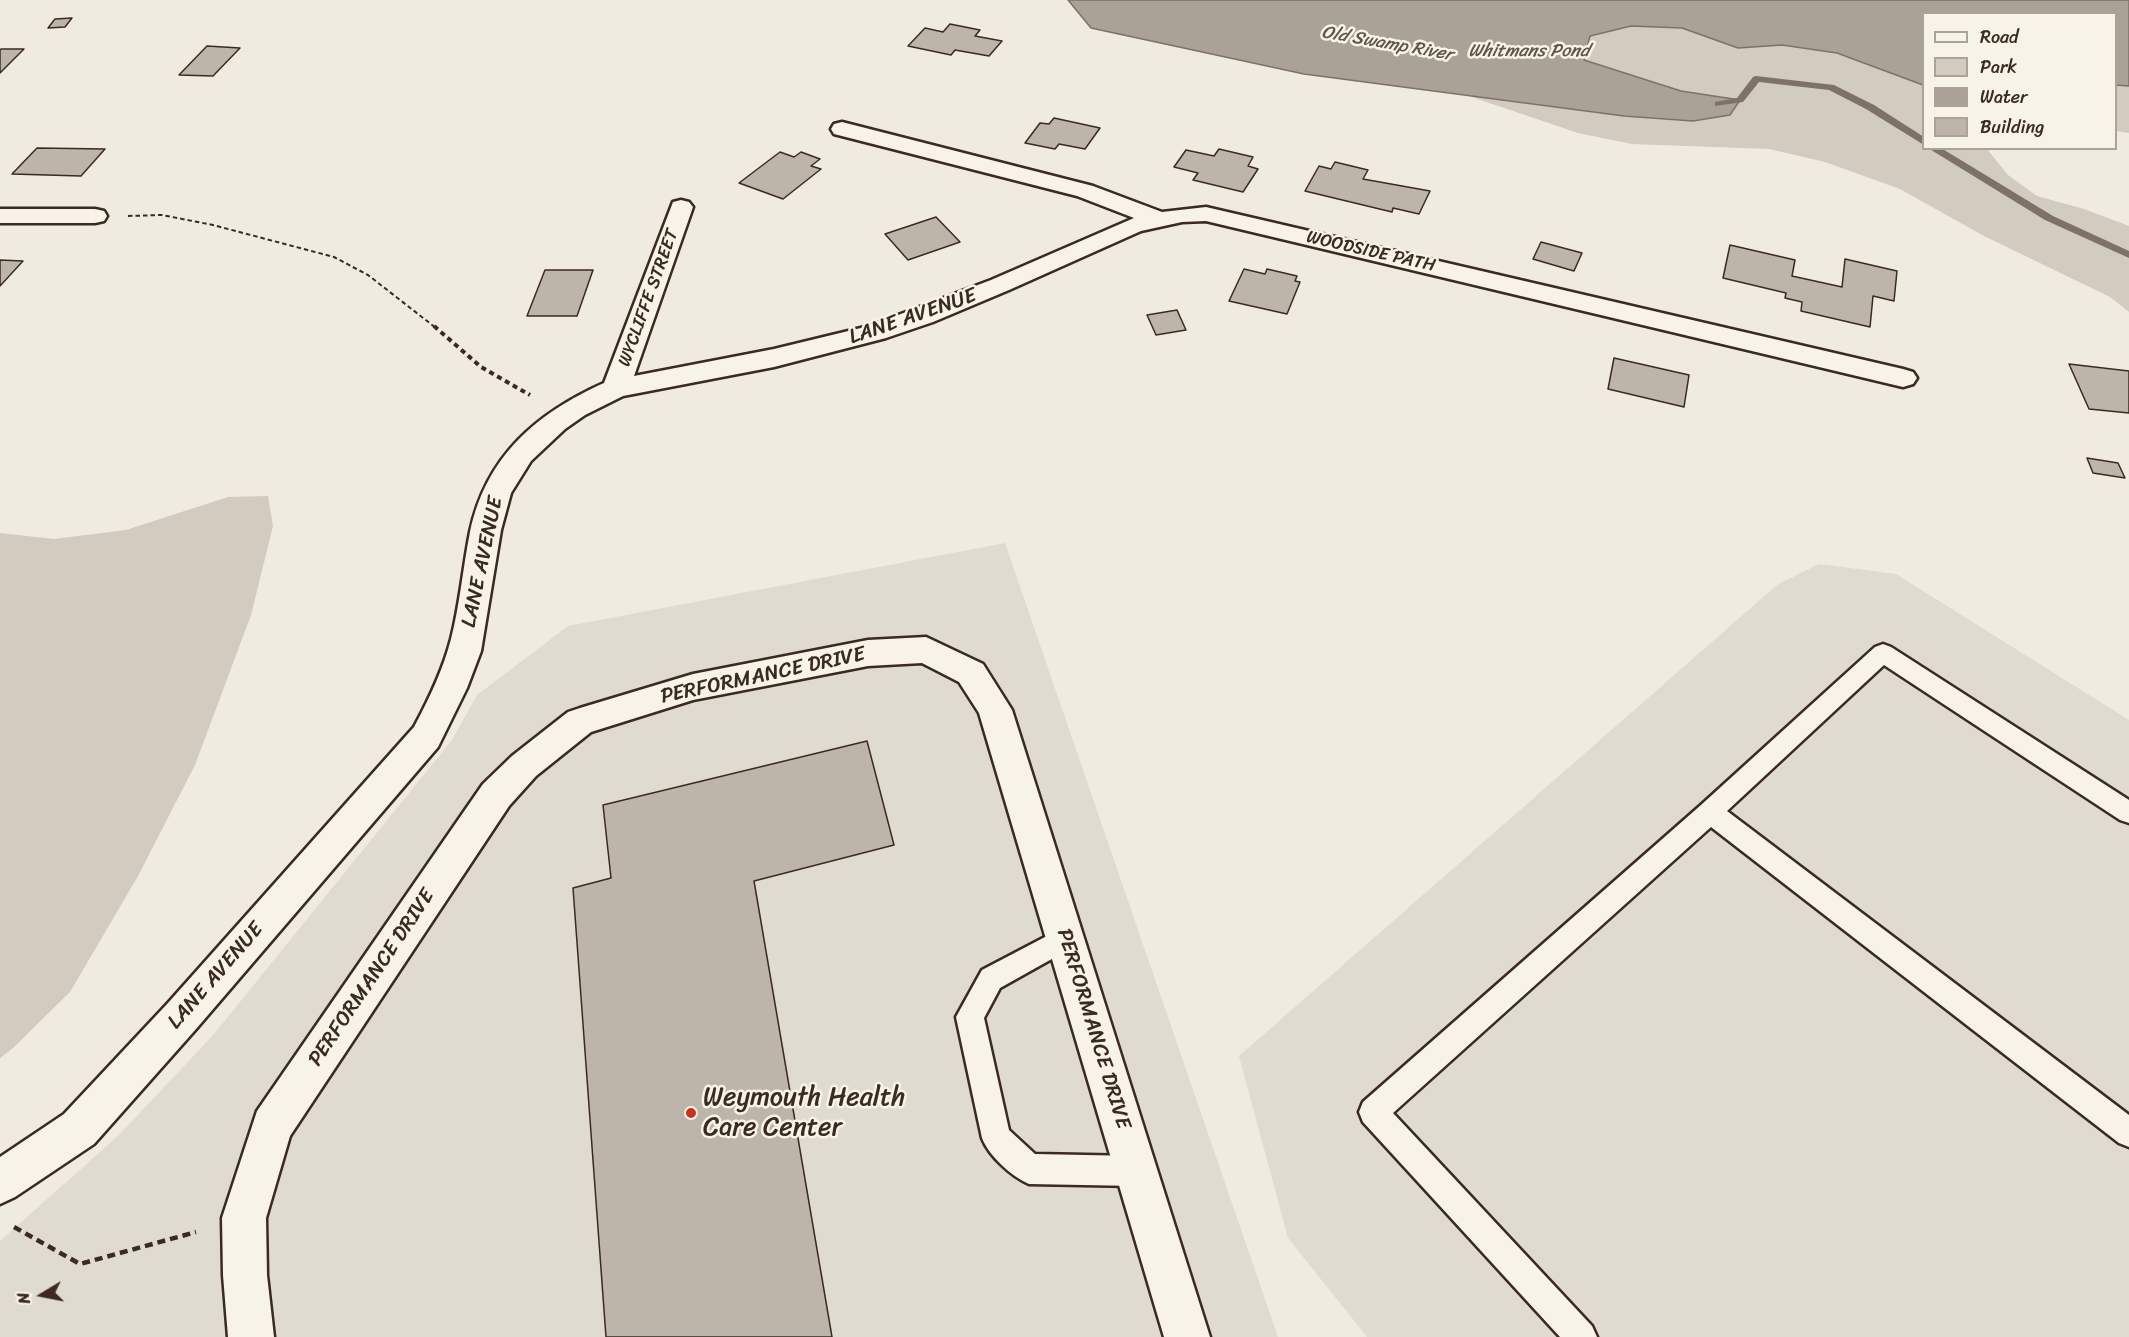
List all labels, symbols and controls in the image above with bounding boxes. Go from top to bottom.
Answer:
legend [1922,12,2117,150]
text: Road [1980,21,2019,53]
water label: Old Swamp River [1320,22,1454,66]
water label: Whitmans Pond [1469,40,1589,62]
text: Park [1980,51,2017,83]
text: Water [1980,81,2027,113]
text: Building [1980,111,2044,143]
street label: WYCLIFFE STREET [614,226,684,370]
street label: WOODSIDE PATH [1304,227,1438,277]
street label: LANE AVENUE [846,283,980,351]
street label: LANE AVENUE [457,494,509,630]
street label: PERFORMANCE DRIVE [659,642,867,710]
street label: PERFORMANCE DRIVE [303,885,441,1071]
street label: LANE AVENUE [163,918,269,1034]
street label: PERFORMANCE DRIVE [1051,926,1135,1132]
place label: Weymouth Health Care Center [703,1082,905,1144]
marker: Weymouth Health Care Center [684,1106,698,1120]
north arrow [12,1265,72,1325]
text: N [9,1290,39,1306]

